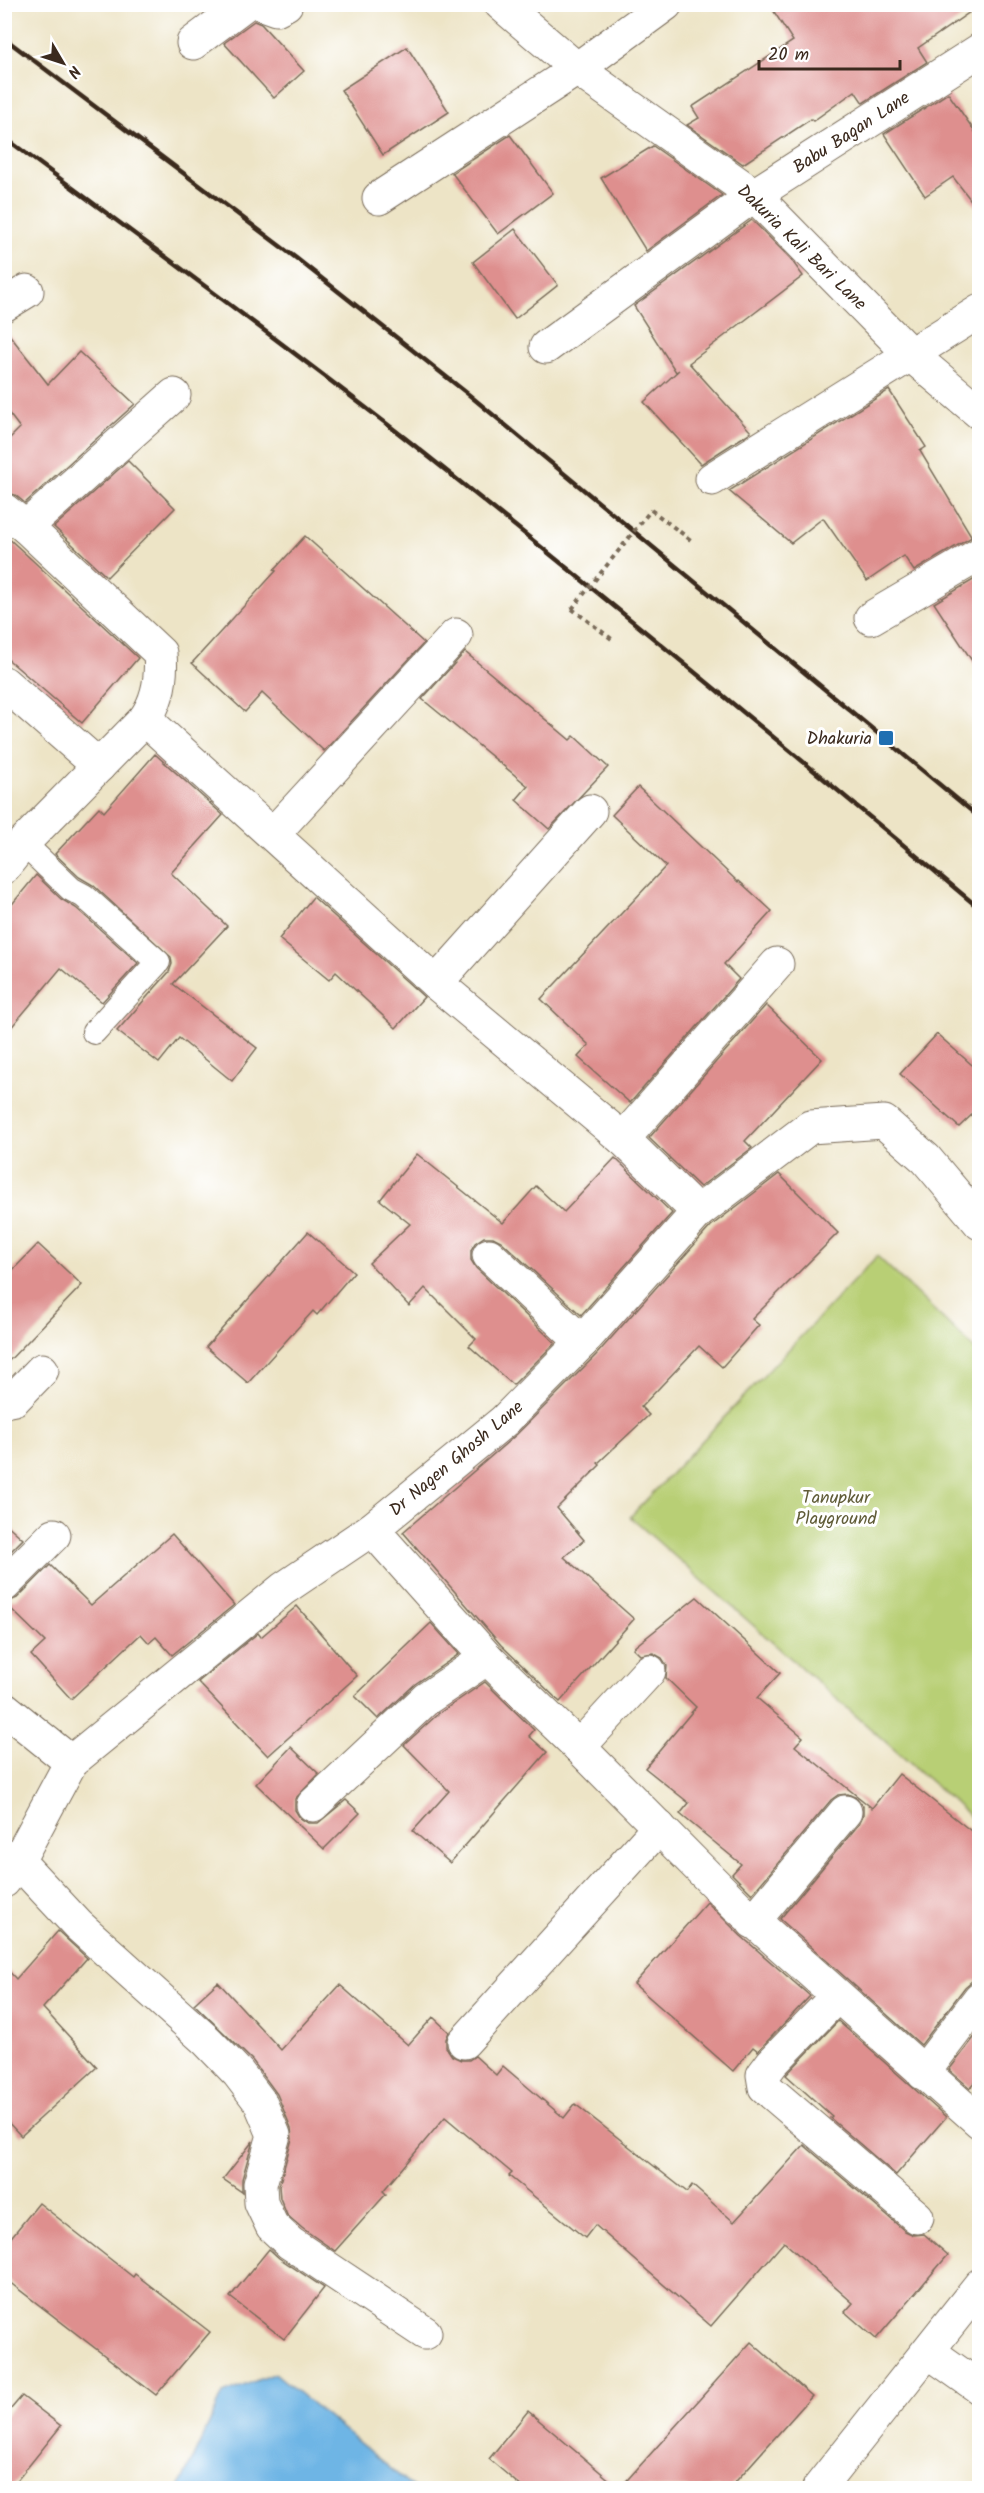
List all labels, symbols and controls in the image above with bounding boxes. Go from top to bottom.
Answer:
north arrow [33,33,93,93]
scale bar [759,33,900,71]
text: 20 m [768,41,809,70]
text: N [61,60,86,83]
street label: Babu Bagan Lane [787,84,916,182]
street label: Dakuria Kali Bari Lane [729,178,873,318]
place label: Dhakuria [807,725,872,754]
marker: Dhakuria [877,729,895,747]
street label: Dr Nagen Ghosh Lane [383,1394,531,1524]
park label: Tanupkur Playground [796,1484,877,1534]

